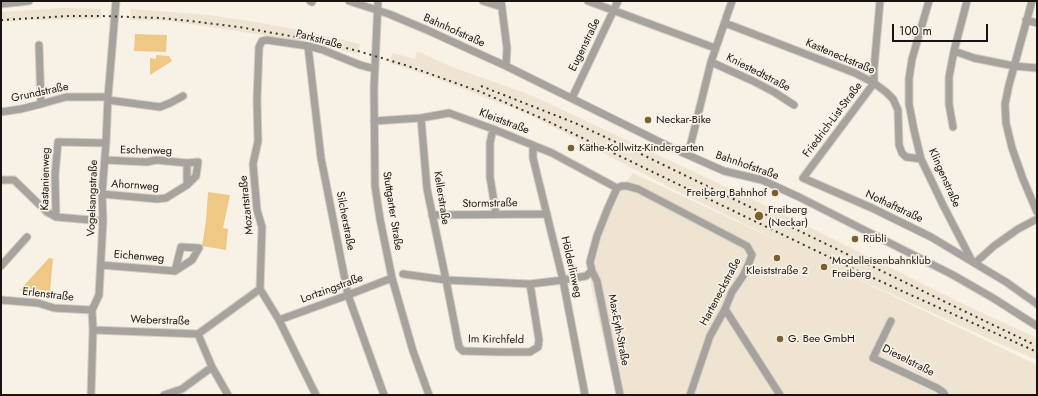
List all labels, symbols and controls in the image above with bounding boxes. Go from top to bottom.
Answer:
street label: Bahnhofstraße [421,12,487,50]
street label: Eugenstraße [566,16,604,74]
scale bar [894,16,990,42]
text: 100 m [899,22,932,40]
street label: Parkstraße [294,27,344,53]
street label: Kasteneckstraße [803,37,877,77]
street label: Kniestedtstraße [724,51,792,95]
street label: Friedrich-List-Straße [800,80,866,160]
street label: Grundstraße [10,81,70,105]
street label: Kleiststraße [477,106,531,138]
place label: Neckar-Bike [656,113,711,127]
marker: Neckar-Bike [643,115,653,125]
place label: Käthe-Kollwitz-Kindergarten [579,141,704,155]
marker: Käthe-Kollwitz-Kindergarten [566,143,576,153]
street label: Eschenweg [120,144,172,158]
street label: Klingenstraße [925,146,963,210]
street label: Kastanienweg [39,147,53,211]
street label: Bahnhofstraße [714,149,780,183]
street label: Vogelsangstraße [85,159,101,237]
street label: Stuttgarter Straße [379,170,405,252]
street label: Kellerstraße [430,170,452,226]
street label: Mozartstraße [237,175,257,235]
street label: Ahornweg [111,178,159,194]
place label: Freiberg Bahnhof [687,186,767,200]
marker: Freiberg Bahnhof [770,188,780,198]
street label: Nothaftstraße [863,188,925,226]
street label: Silcherstraße [333,190,357,252]
street label: Stormstraße [462,197,518,211]
place label: Freiberg (Neckar) [768,203,808,229]
marker: Freiberg (Neckar) [753,210,765,222]
place label: Rübli [863,232,887,246]
marker: Rübli [850,234,860,244]
street label: Hölderlinweg [558,235,584,299]
street label: Eichenweg [113,248,165,266]
marker: Kleiststraße 2 [772,253,782,263]
place label: Modelleisenbahnklub Freiberg [832,254,931,280]
street label: Harteneckstraße [698,256,744,328]
marker: Modelleisenbahnklub Freiberg [819,262,829,272]
place label: Kleiststraße 2 [746,264,808,278]
street label: Lortzingstraße [299,272,365,306]
street label: Erlenstraße [21,285,75,305]
street label: Max-Eyth-Straße [605,293,631,367]
street label: Weberstraße [130,313,190,329]
place label: G. Bee GmbH [788,332,855,346]
street label: Im Kirchfeld [468,333,524,347]
marker: G. Bee GmbH [775,334,785,344]
street label: Dieselstraße [880,342,936,380]

